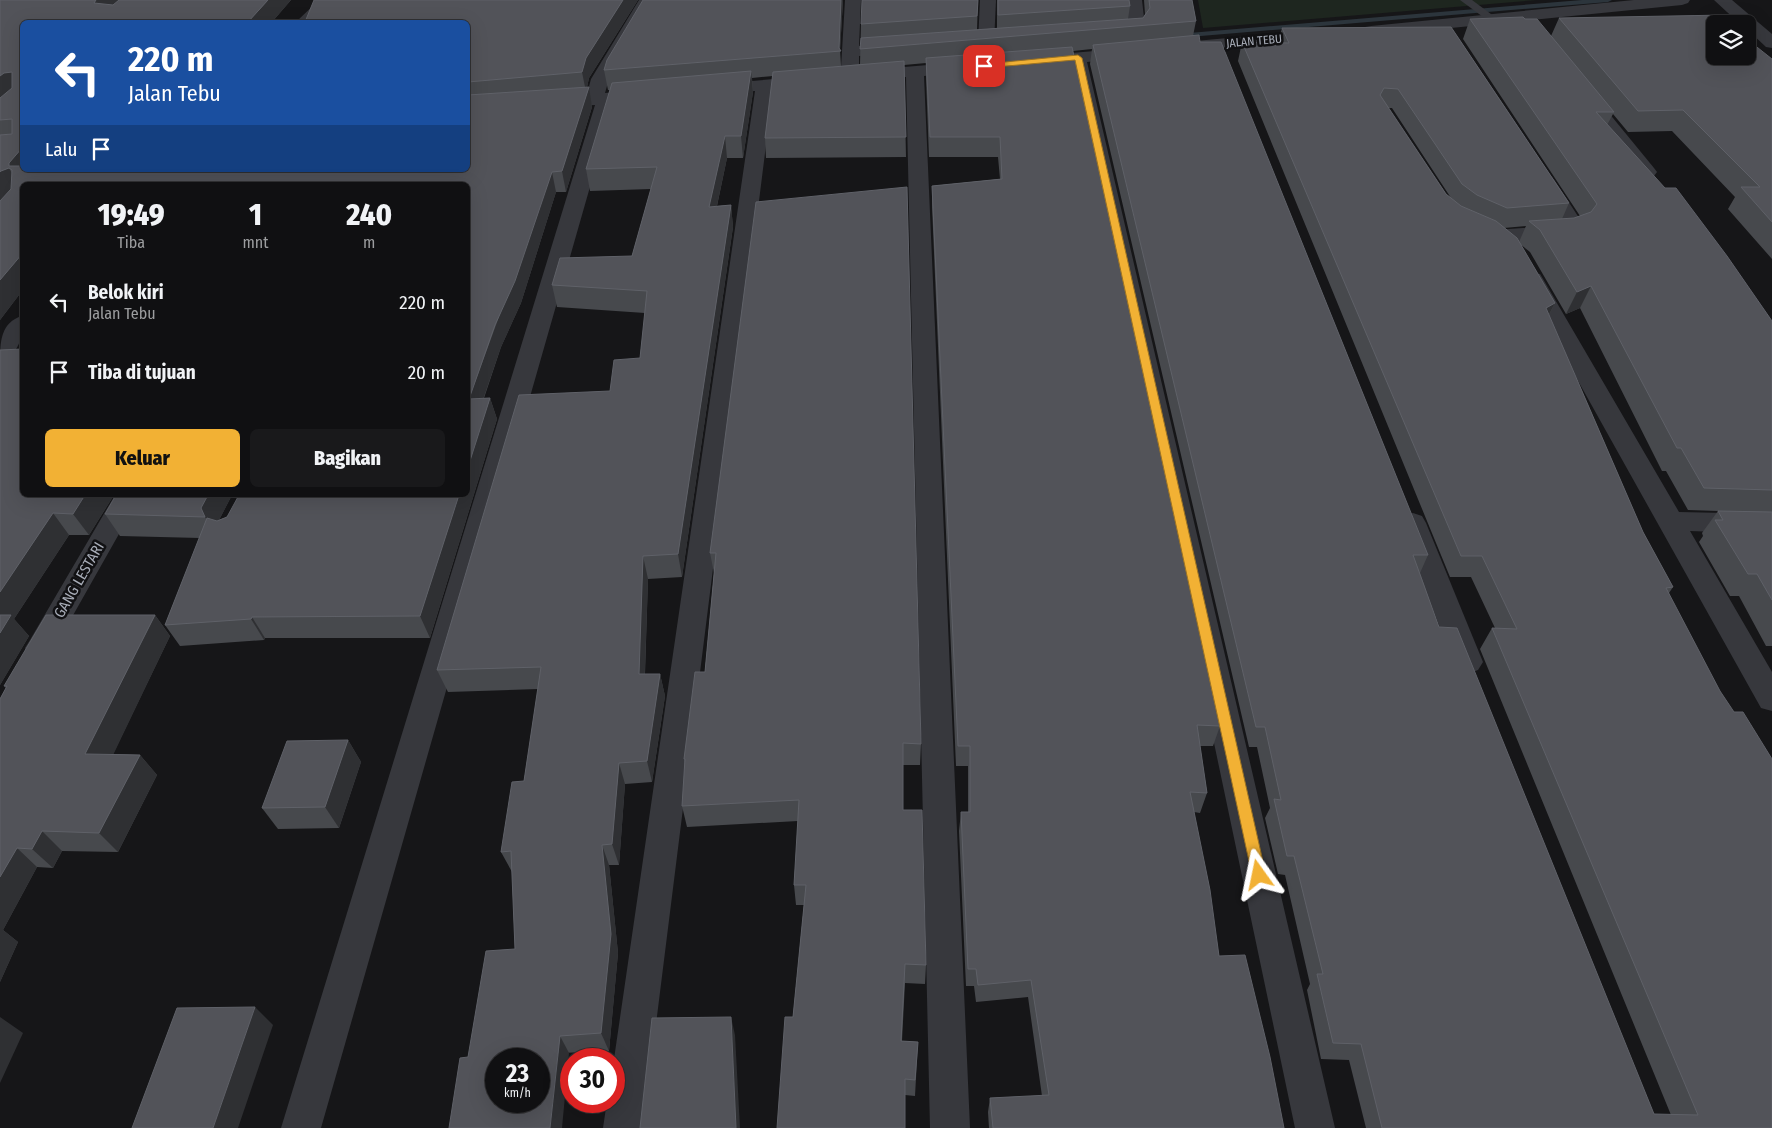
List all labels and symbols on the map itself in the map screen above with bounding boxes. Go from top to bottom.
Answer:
street label: JALAN TEBU [1225,32,1283,50]
pin [963,45,1005,87]
street label: GANG LESTARI [50,539,108,621]
position arrow [1232,848,1284,900]
speed limit sign: 30 [560,1048,625,1113]

